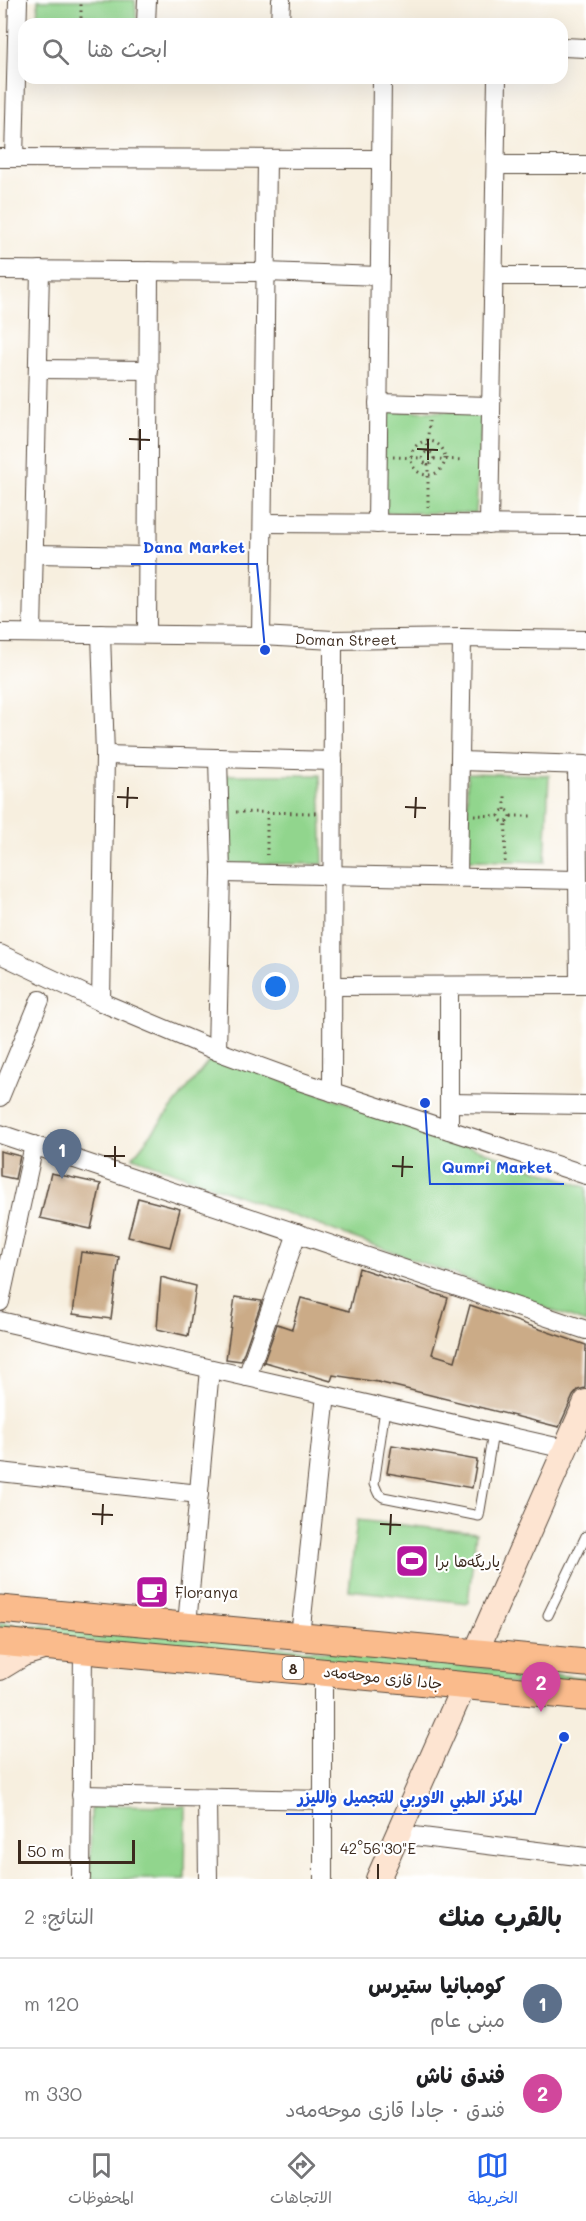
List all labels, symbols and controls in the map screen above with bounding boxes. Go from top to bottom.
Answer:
search box [18,18,568,84]
text: ابحث هنا [87,34,168,63]
icon: search [39,35,72,68]
callout: Dana Market [131,530,257,564]
text: Dana Market [143,536,245,557]
street label: Doman Street [295,628,397,650]
your location [261,972,290,1001]
pin: 1 [42,1130,82,1179]
callout: Qumri Market [430,1150,564,1184]
text: Qumri Market [442,1156,552,1177]
sports icon: یاریگەها برا [394,1543,430,1579]
place label: یاریگەها برا [435,1551,500,1571]
cafe icon: Floranya [134,1574,170,1610]
place label: Floranya [175,1582,238,1602]
road number: 8 [282,1657,304,1679]
street label: جادا قازی موحەمەد [323,1661,443,1693]
pin: 2 [522,1662,560,1712]
callout: المركز الطبي الاوربي للتجميل والليزر [286,1780,535,1814]
text: المركز الطبي الاوربي للتجميل والليزر [296,1786,522,1812]
scale bar [18,1837,135,1864]
text: 42°56'30"E [340,1838,416,1858]
text: 50 m [27,1840,64,1861]
text: بالقرب منك [439,1899,562,1933]
text: النتائج: 2 [24,1903,94,1929]
text: كومبانيا ستيرس [368,1970,505,1999]
text: 120 m [24,1990,79,2016]
text: 1 [538,1990,547,2016]
text: مبنى عام [430,2006,505,2032]
text: فندق ناش [416,2060,505,2089]
text: 330 m [24,2080,82,2106]
text: 2 [537,2080,548,2106]
text: فندق · جادا قازی موحەمەد [285,2096,505,2122]
tab: المحفوظات [68,2149,134,2212]
tab: الاتجاهات [270,2149,332,2212]
tab: الخريطة [468,2149,518,2212]

